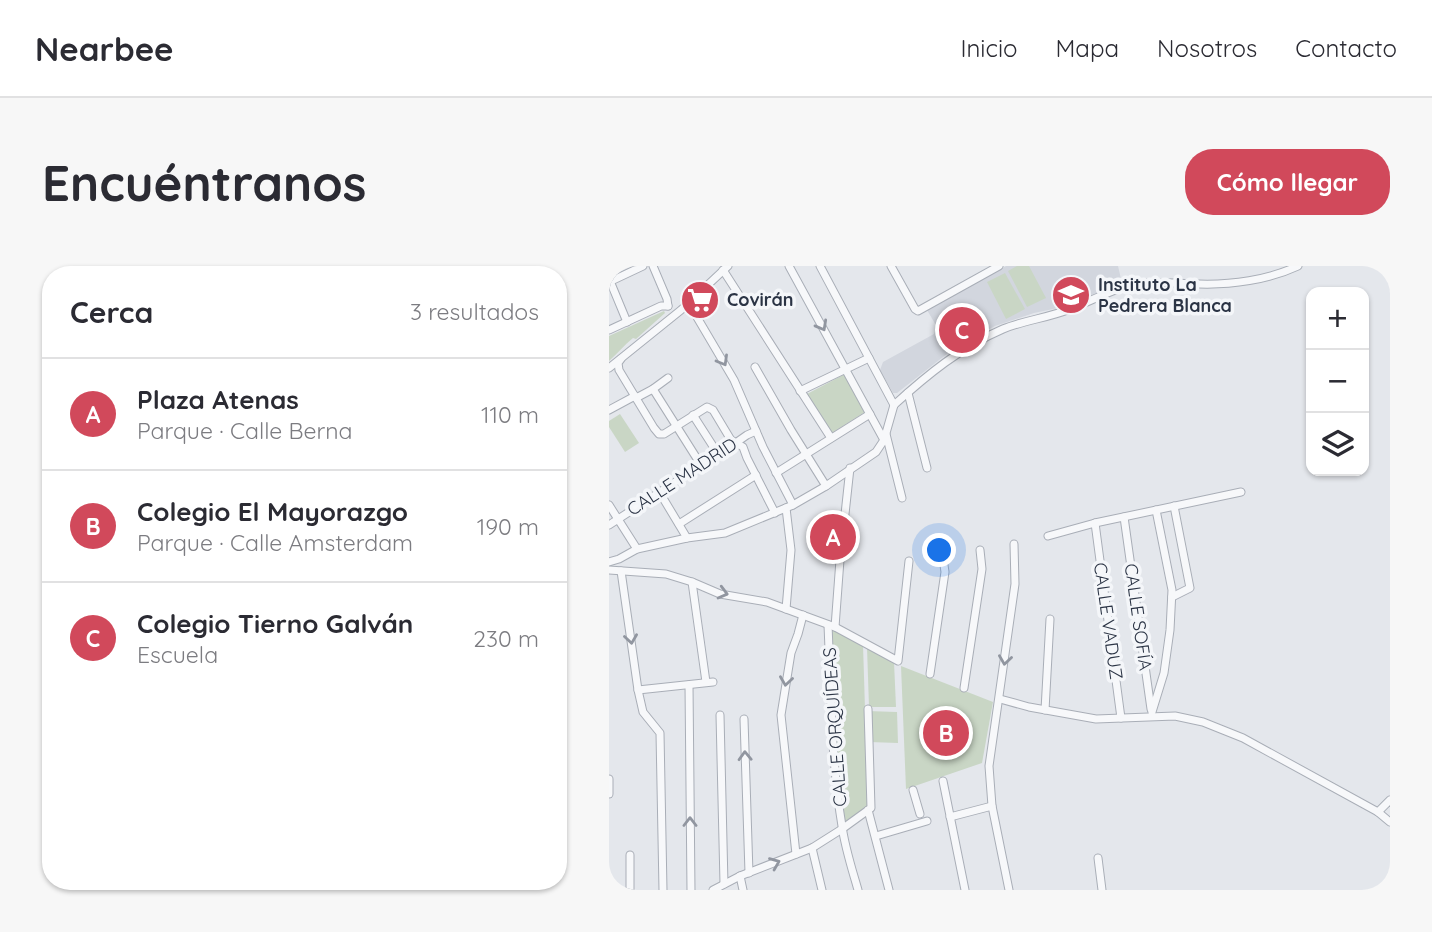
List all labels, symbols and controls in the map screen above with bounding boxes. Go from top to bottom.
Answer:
text: Nearbee [35,28,174,69]
text: Inicio [960,33,1018,63]
text: Mapa [1056,33,1119,63]
text: Nosotros [1157,33,1257,63]
text: Contacto [1295,33,1397,63]
button: Cómo llegar [1185,149,1390,215]
text: Encuéntranos [42,152,366,213]
place label: Instituto La Pedrera Blanca [1098,273,1232,317]
school or university icon: Instituto La Pedrera Blanca [1050,274,1092,316]
supermarket icon: Covirán [679,279,721,321]
map controls [1306,287,1369,476]
button: + [1306,287,1369,350]
place label: Covirán [727,288,793,311]
text: Cerca [70,293,153,331]
text: 3 resultados [410,297,539,326]
pin: C [939,304,985,356]
one-way arrow [814,318,827,331]
button: − [1306,350,1369,413]
one-way arrow [715,353,728,366]
text: Plaza Atenas [137,383,299,416]
text: A [86,400,100,429]
text: 110 m [481,400,539,429]
button: layers [1306,413,1369,476]
text: Parque · Calle Berna [137,416,353,445]
street label: CALLE MADRID [622,432,741,521]
text: Colegio El Mayorazgo [137,495,408,528]
pin: A [810,511,856,563]
text: B [85,512,101,541]
text: 190 m [477,512,539,541]
text: Parque · Calle Amsterdam [137,528,413,557]
your location [922,533,956,567]
street label: CALLE VADUZ [1089,561,1128,681]
street label: CALLE SOFÍA [1120,562,1157,672]
one-way arrow [716,585,728,599]
text: Colegio Tierno Galván [137,607,413,640]
text: C [86,624,100,653]
text: 230 m [473,624,539,653]
one-way arrow [623,633,638,645]
text: Escuela [137,640,218,669]
street label: CALLE ORQUÍDEAS [817,647,852,807]
one-way arrow [998,655,1013,666]
one-way arrow [779,675,794,687]
pin: B [923,707,969,759]
one-way arrow [738,750,753,761]
one-way arrow [682,816,698,827]
one-way arrow [769,857,781,871]

